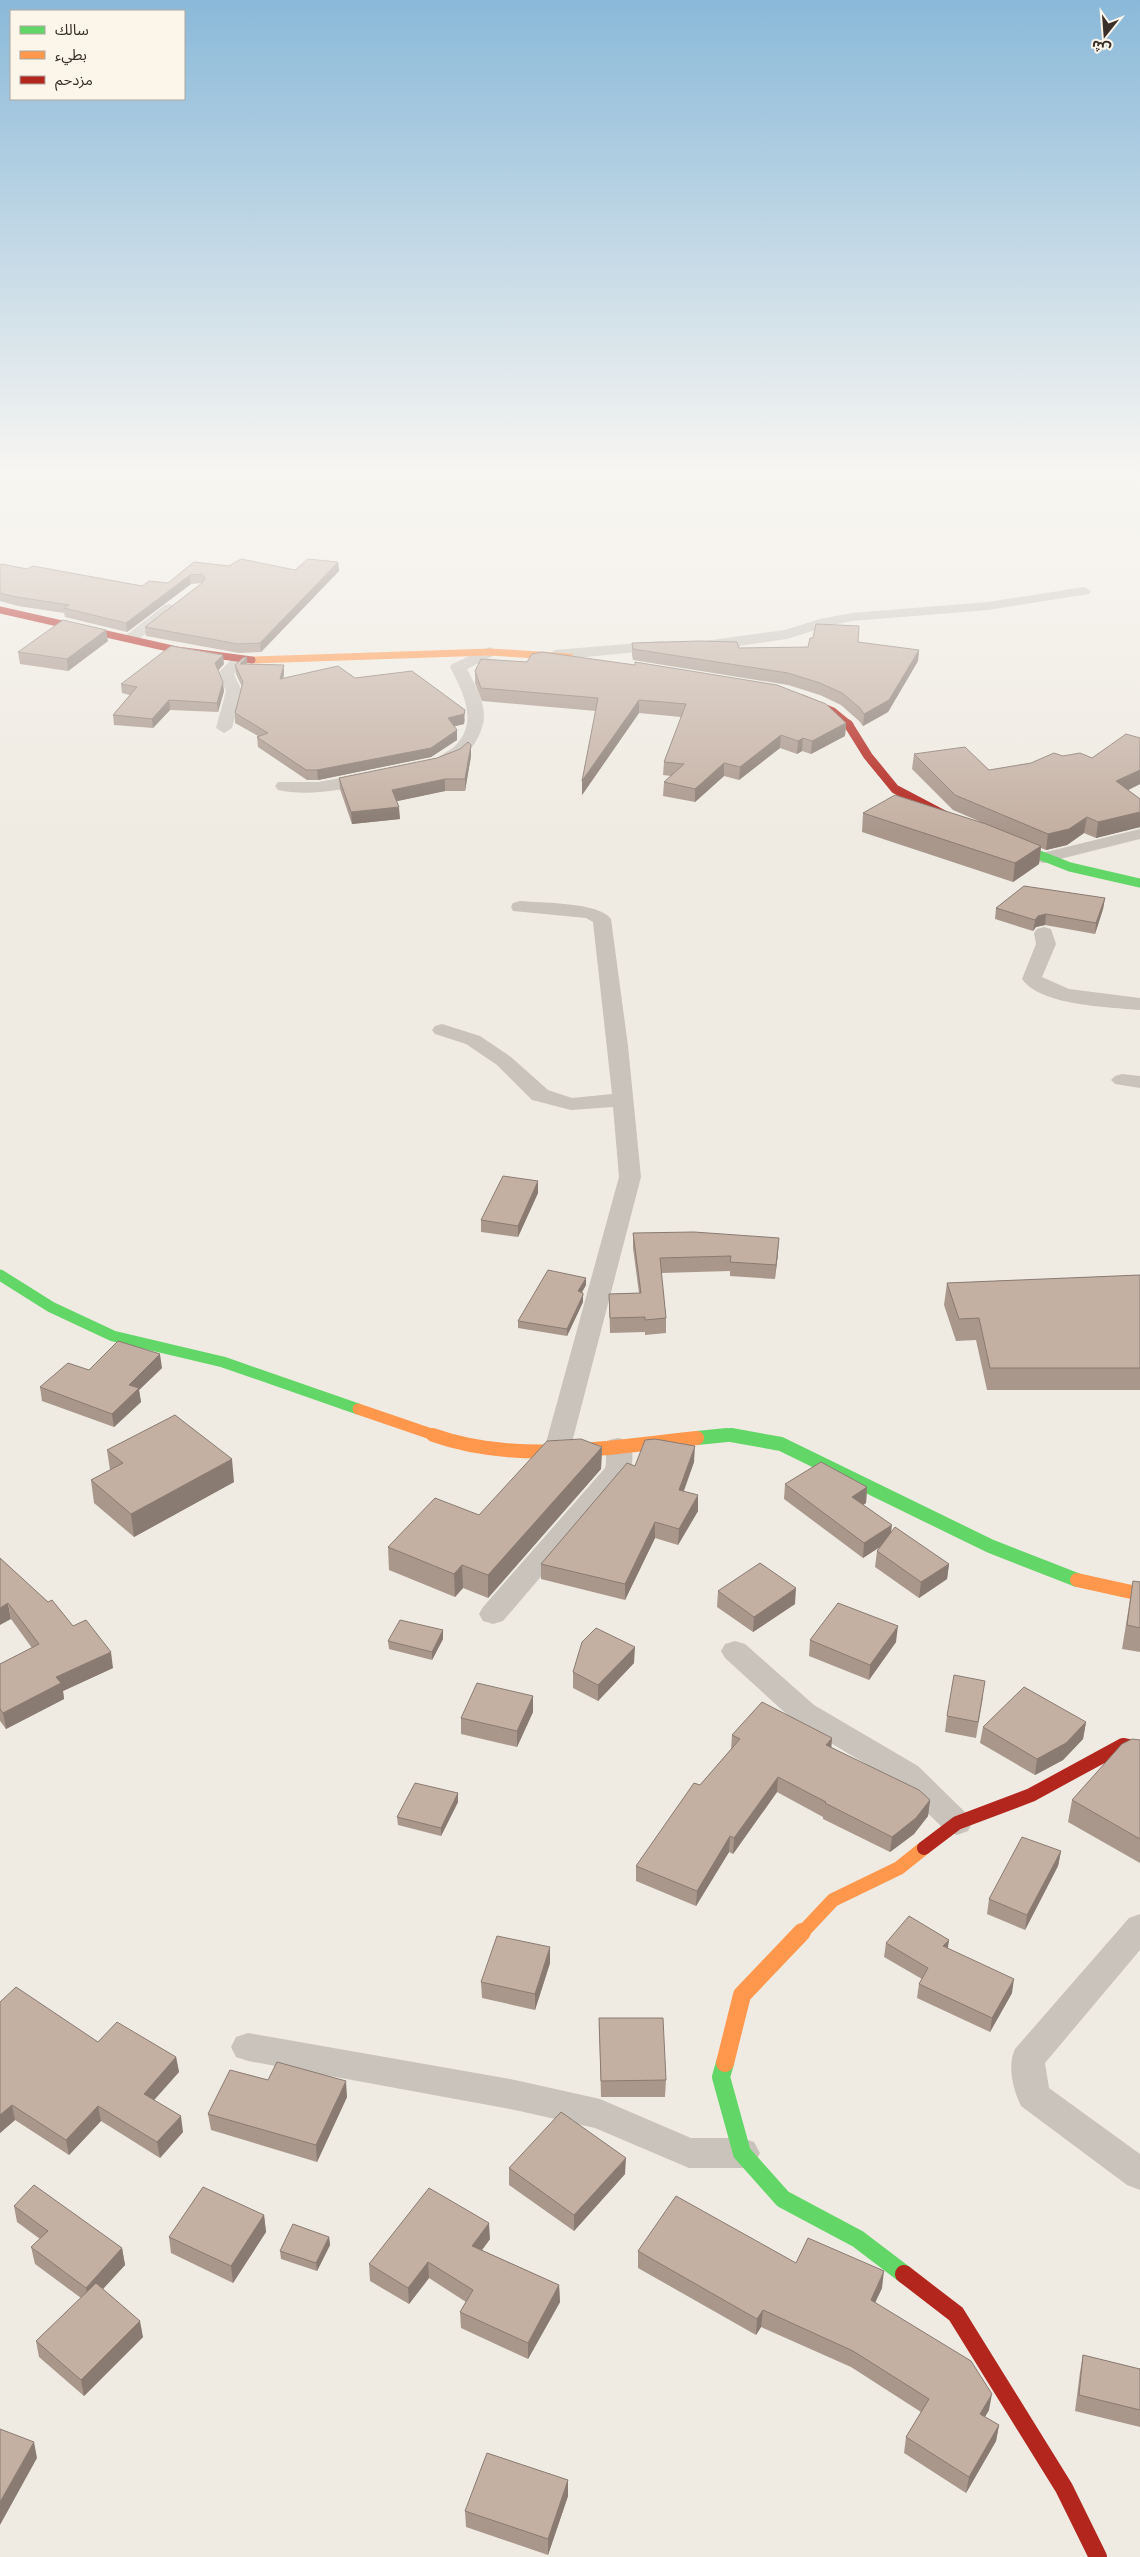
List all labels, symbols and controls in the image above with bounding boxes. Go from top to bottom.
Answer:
legend [10,10,185,100]
north arrow [1080,10,1130,60]
text: سالك [55,20,89,39]
text: ش [1089,36,1113,59]
text: بطيء [55,45,87,66]
text: مزدحم [55,70,93,91]

